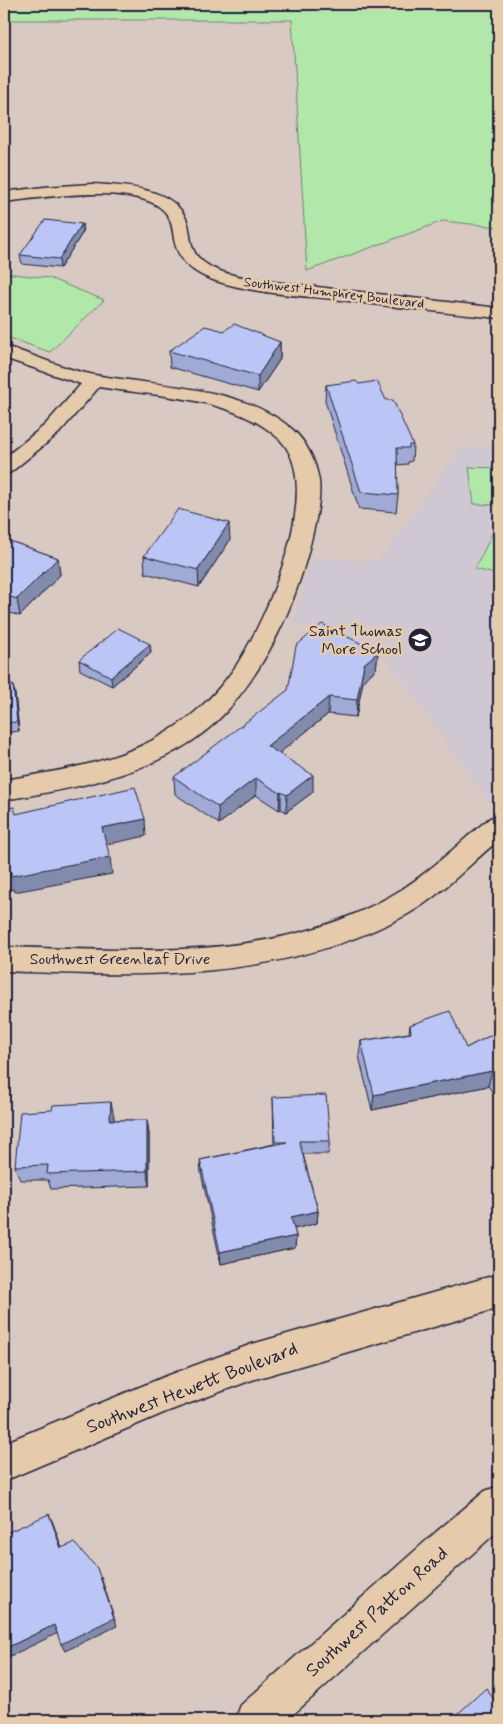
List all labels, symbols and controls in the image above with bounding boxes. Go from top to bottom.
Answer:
street label: Southwest Humphrey Boulevard [243,273,425,313]
place label: Saint Thomas More School [309,621,402,660]
school or university icon: Saint Thomas More School [407,627,433,653]
street label: Southwest Greenleaf Drive [30,949,210,970]
street label: Southwest Hewett Boulevard [83,1336,301,1440]
street label: Southwest Patton Road [300,1541,454,1683]

